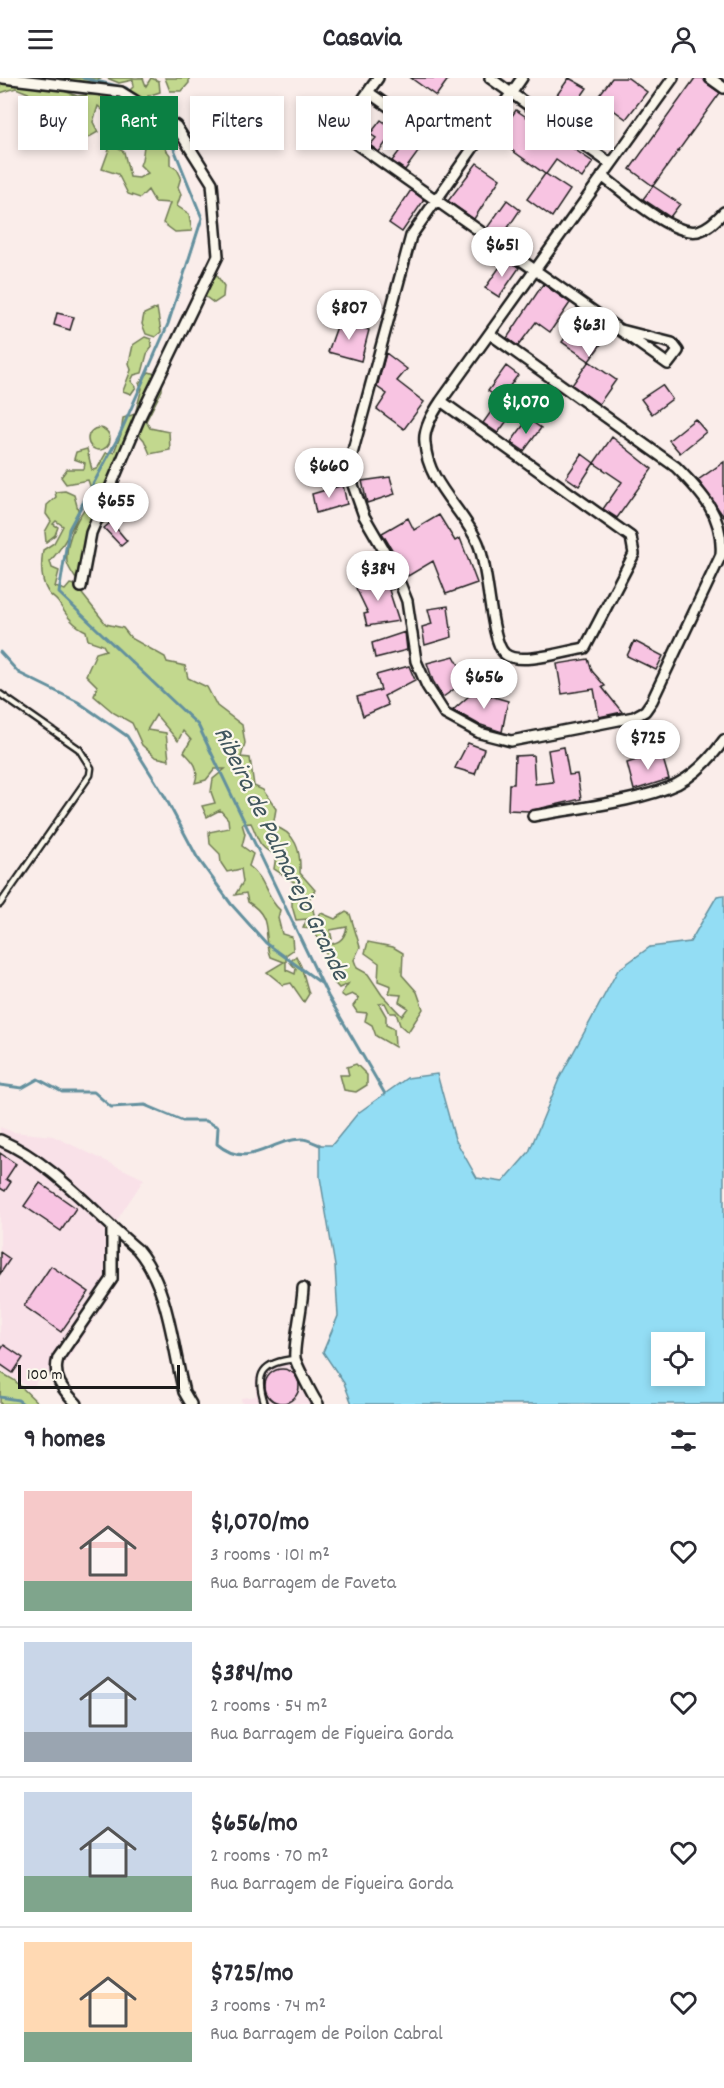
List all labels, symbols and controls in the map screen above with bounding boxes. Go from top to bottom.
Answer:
text: Casavia [323,20,401,59]
icon: menu [24,23,57,56]
icon: person [667,23,700,56]
chip: Buy [18,96,88,150]
chip: Rent [100,96,178,150]
chip: Filters [190,96,284,150]
chip: New [296,96,371,150]
chip: Apartment [383,96,513,150]
chip: House [525,96,614,150]
pin: $651 [466,227,538,278]
text: $651 [485,232,519,260]
pin: $807 [313,290,385,341]
text: $807 [331,295,367,323]
pin: $631 [553,307,625,358]
text: $631 [572,312,606,340]
pin: $1,070 [477,384,575,435]
text: $1,070 [502,389,550,417]
pin: $660 [293,448,365,499]
text: $660 [309,453,349,481]
pin: $655 [80,483,152,534]
text: $655 [97,488,135,516]
pin: $384 [342,551,414,602]
text: $384 [360,556,396,584]
pin: $656 [448,659,520,710]
text: $656 [465,664,504,692]
pin: $725 [612,720,684,771]
water label: Ribeira de Palmarejo Grande [202,721,358,989]
text: $725 [630,725,666,753]
map controls [651,1332,705,1386]
button: locate [651,1332,705,1386]
scale bar [18,1362,180,1390]
text: 100 m [27,1364,63,1387]
text: 9 homes [24,1422,106,1459]
icon: filters [667,1424,700,1457]
text: $1,070/mo [210,1505,309,1542]
icon: home [72,1515,144,1587]
icon: heart [667,1535,700,1568]
text: 3 rooms · 101 m² [210,1542,330,1570]
text: Rua Barragem de Faveta [210,1570,396,1598]
text: $384/mo [210,1656,293,1693]
icon: home [72,1666,144,1738]
icon: heart [667,1686,700,1719]
text: 2 rooms · 54 m² [210,1693,328,1721]
text: Rua Barragem de Figueira Gorda [210,1721,453,1749]
text: $656/mo [210,1806,298,1843]
icon: home [72,1816,144,1888]
icon: heart [667,1836,700,1869]
text: 2 rooms · 70 m² [210,1843,329,1871]
text: Rua Barragem de Figueira Gorda [210,1871,453,1899]
text: $725/mo [210,1956,293,1993]
icon: home [72,1966,144,2038]
icon: heart [667,1986,700,2019]
text: 3 rooms · 74 m² [210,1993,326,2021]
text: Rua Barragem de Poilon Cabral [210,2021,443,2049]

